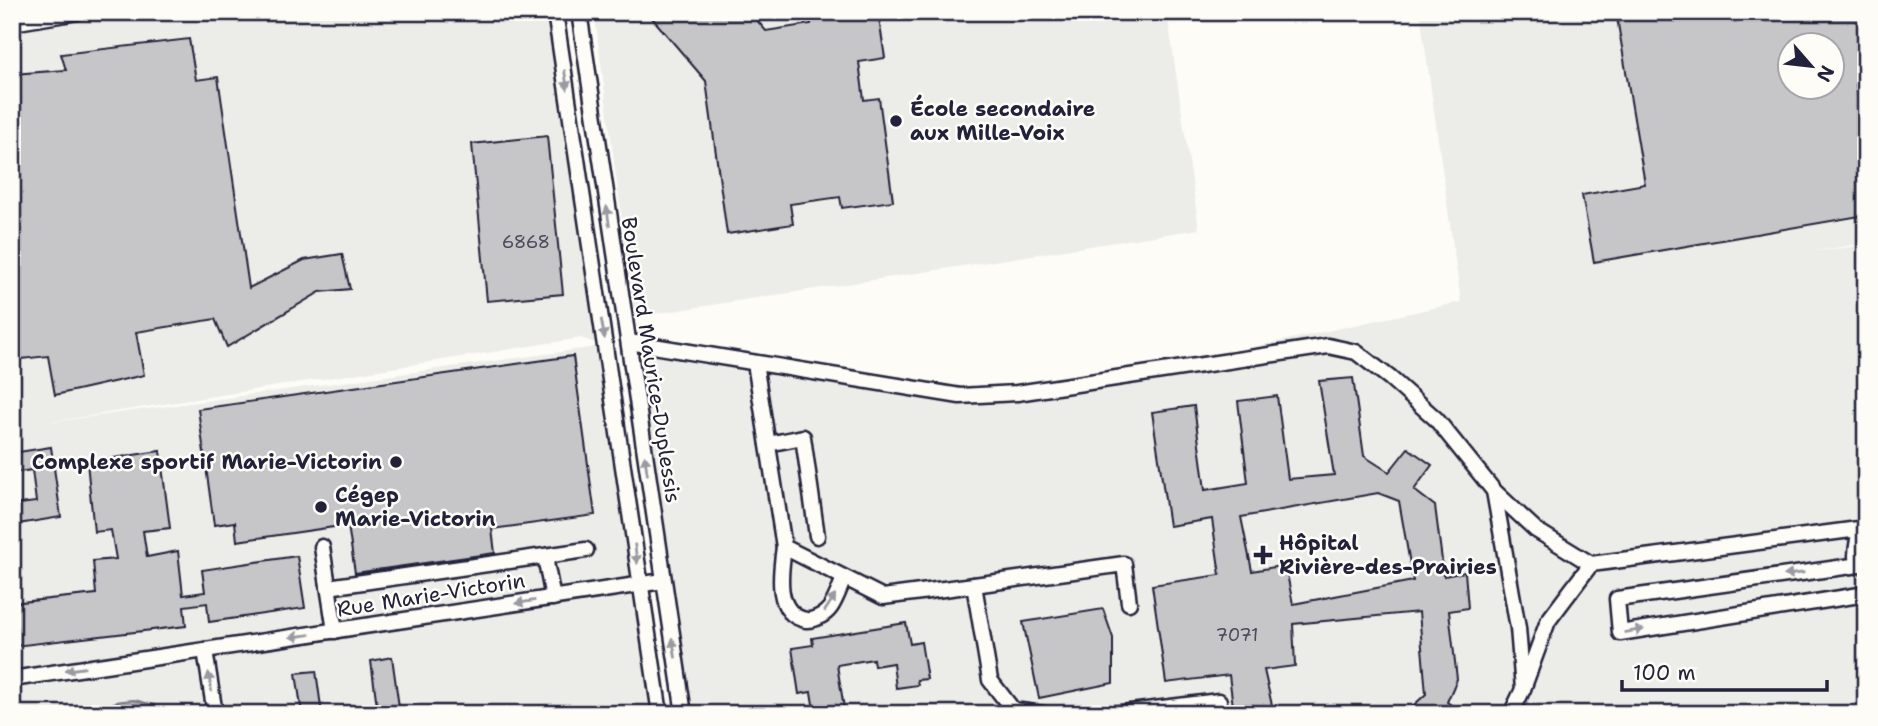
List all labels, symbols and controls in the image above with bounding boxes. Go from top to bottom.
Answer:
north arrow [1776,32,1846,102]
text: N [1811,61,1840,86]
one-way arrow [561,69,572,91]
place label: École secondaire aux Mille-Voix [910,94,1095,147]
marker: École secondaire aux Mille-Voix [888,113,904,129]
one-way arrow [603,205,614,227]
street label: Boulevard Maurice-Duplessis [615,215,687,505]
house number: 6868 [502,230,550,254]
one-way arrow [598,318,609,340]
place label: Complexe sportif Marie-Victorin [32,448,382,476]
marker: Complexe sportif Marie-Victorin [388,454,404,470]
one-way arrow [641,454,652,476]
place label: Cégep Marie-Victorin [335,481,496,533]
marker: Cégep Marie-Victorin [313,499,329,515]
place label: Hôpital Rivière-des-Prairies [1279,529,1497,581]
one-way arrow [631,543,642,565]
marker: Hôpital Rivière-des-Prairies [1253,545,1273,565]
street label: Rue Marie-Victorin [335,566,527,624]
one-way arrow [1783,569,1805,580]
one-way arrow [824,593,837,613]
one-way arrow [514,597,536,608]
house number: 7071 [1216,623,1258,647]
one-way arrow [1623,625,1645,636]
one-way arrow [289,631,311,642]
one-way arrow [668,637,679,659]
scale bar [1622,649,1827,693]
text: 100 m [1633,659,1696,687]
one-way arrow [64,664,86,675]
one-way arrow [204,671,215,693]

